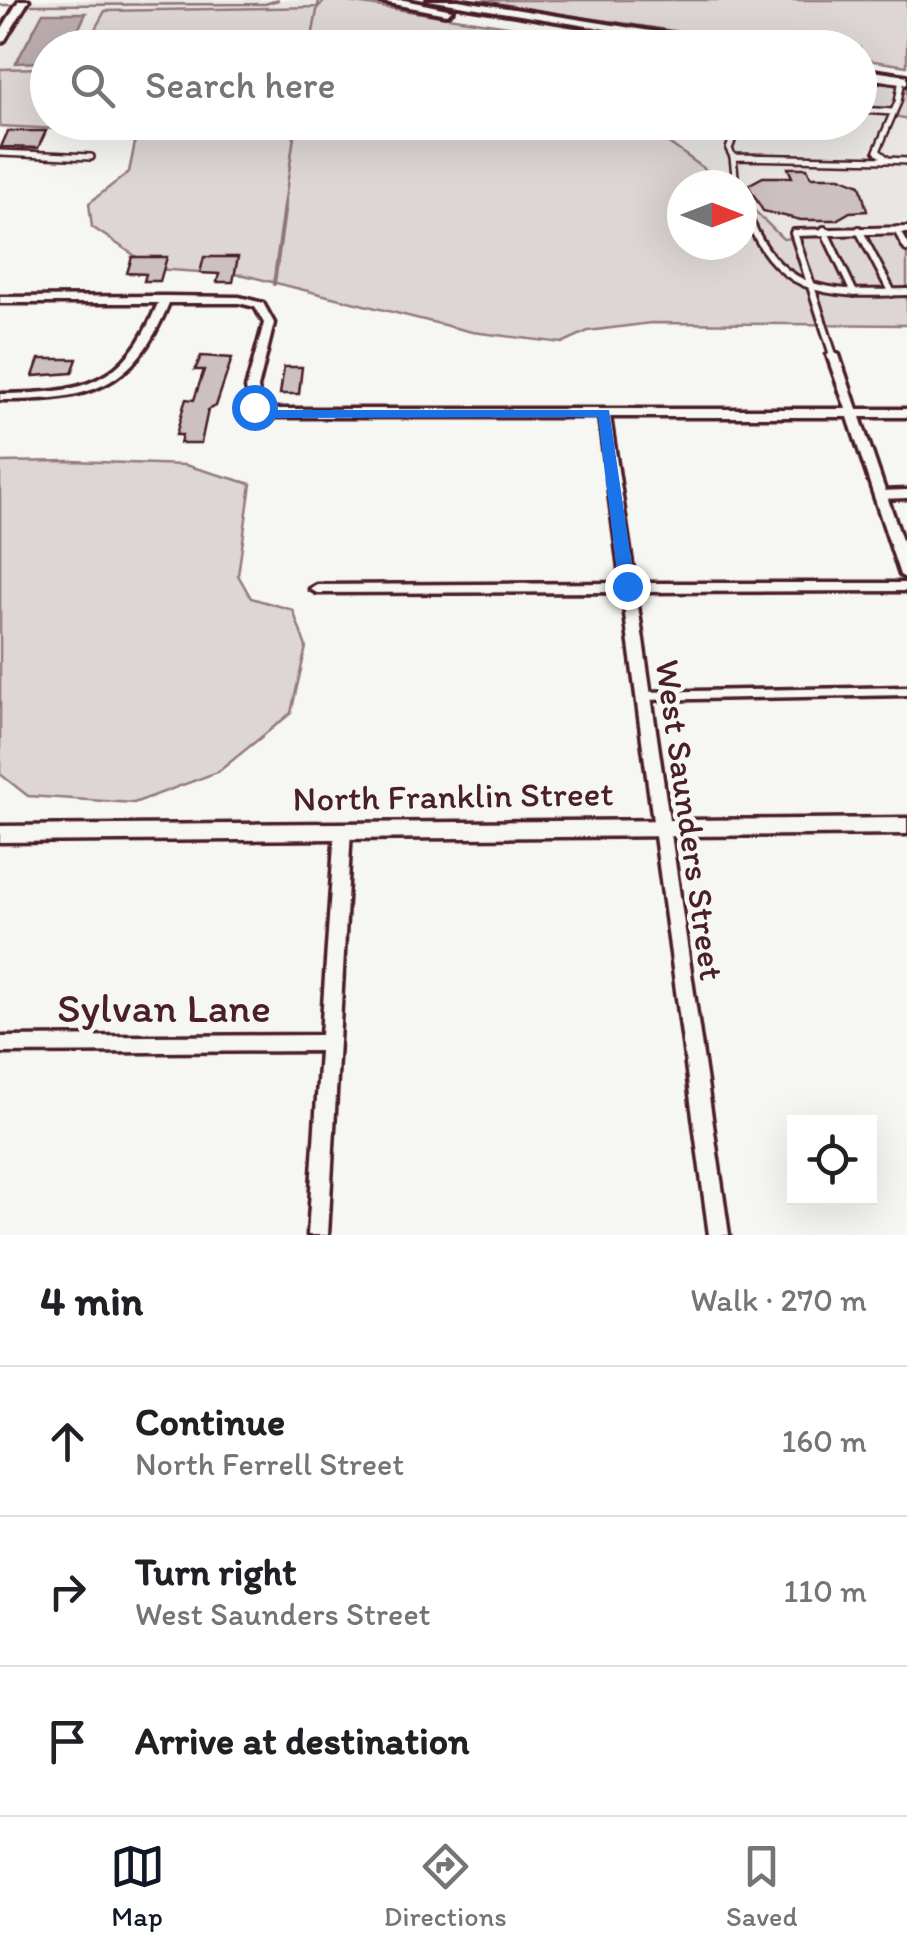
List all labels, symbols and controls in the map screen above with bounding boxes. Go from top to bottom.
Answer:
search box [30,30,877,140]
icon: search [65,58,120,113]
text: Search here [145,62,336,108]
north arrow [667,170,757,260]
route start [232,385,278,431]
route end [605,564,651,610]
street label: West Saunders Street [647,657,733,983]
street label: North Franklin Street [292,772,614,820]
street label: Sylvan Lane [57,982,271,1033]
map controls [787,1115,877,1205]
button: locate [787,1115,877,1205]
text: 4 min [40,1275,143,1326]
text: Walk · 270 m [690,1281,867,1319]
text: Continue [135,1399,285,1445]
icon: ahead [40,1414,95,1469]
text: 160 m [781,1422,867,1460]
text: North Ferrell Street [135,1445,404,1483]
text: Turn right [135,1549,297,1595]
icon: right [40,1564,95,1619]
text: 110 m [783,1572,867,1610]
text: West Saunders Street [135,1595,431,1633]
icon: arrive [40,1714,95,1769]
text: Arrive at destination [135,1718,470,1764]
tab: Map [110,1839,165,1933]
tab: Directions [384,1839,507,1933]
tab: Saved [726,1839,797,1933]

